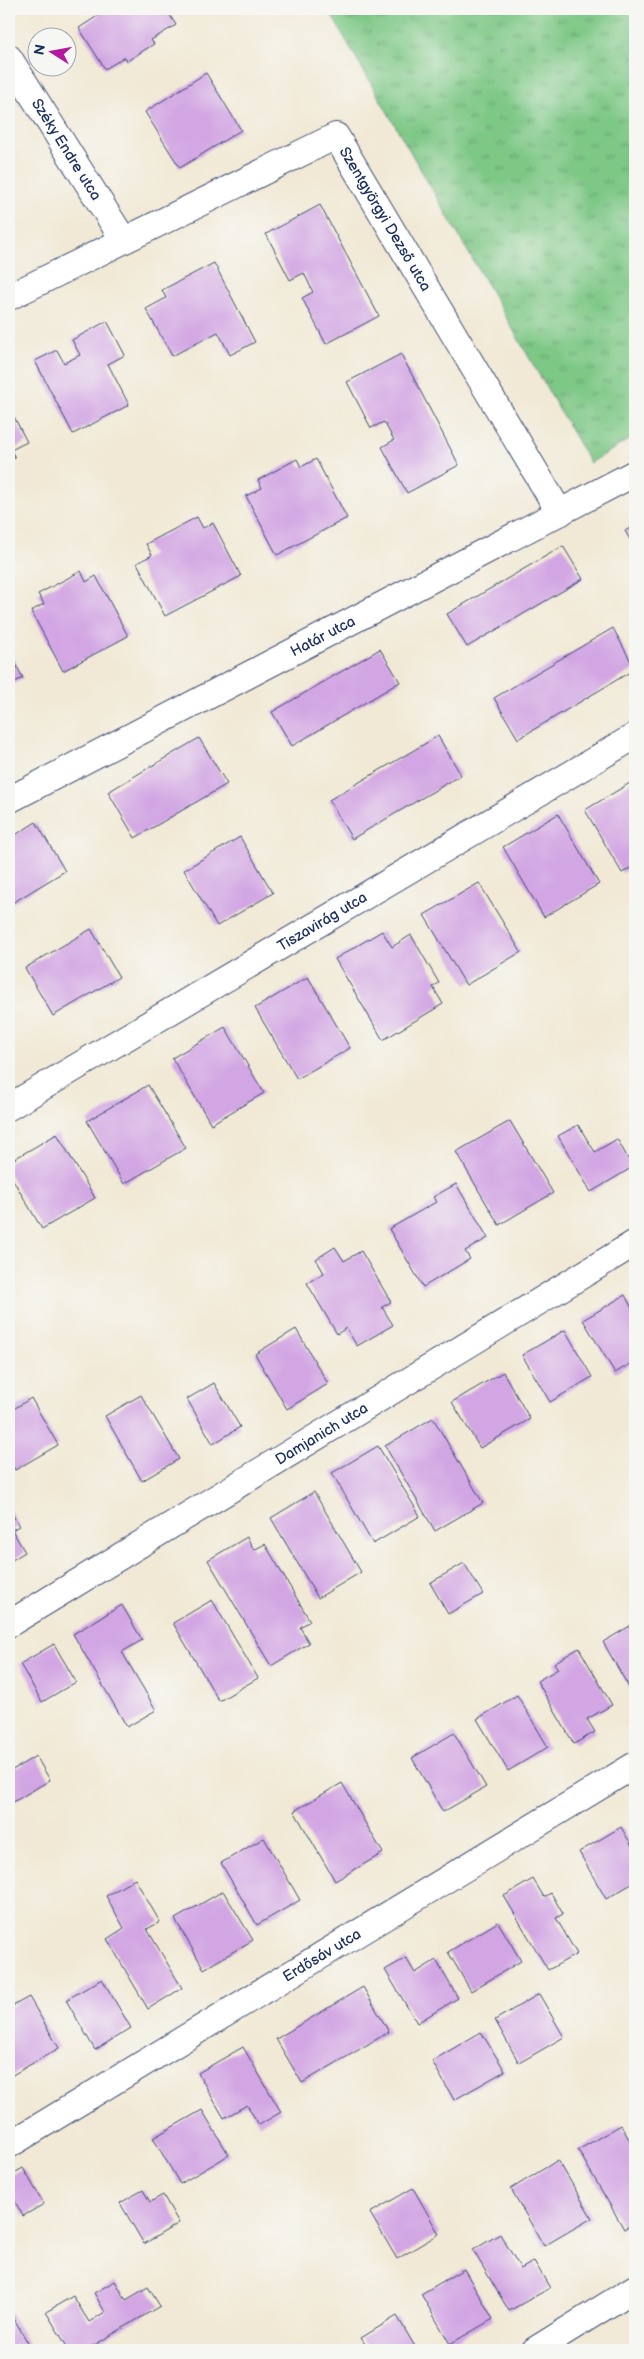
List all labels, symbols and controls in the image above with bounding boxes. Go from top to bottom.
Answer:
north arrow [28,28,78,78]
text: N [30,43,49,56]
street label: Széky Endre utca [27,95,106,204]
street label: Szentgyörgyi Dezső utca [335,143,436,295]
street label: Határ utca [287,611,358,661]
street label: Tiszavirág utca [274,888,370,955]
street label: Damjanich utca [272,1398,371,1469]
street label: Erdősáv utca [279,1924,364,1986]

